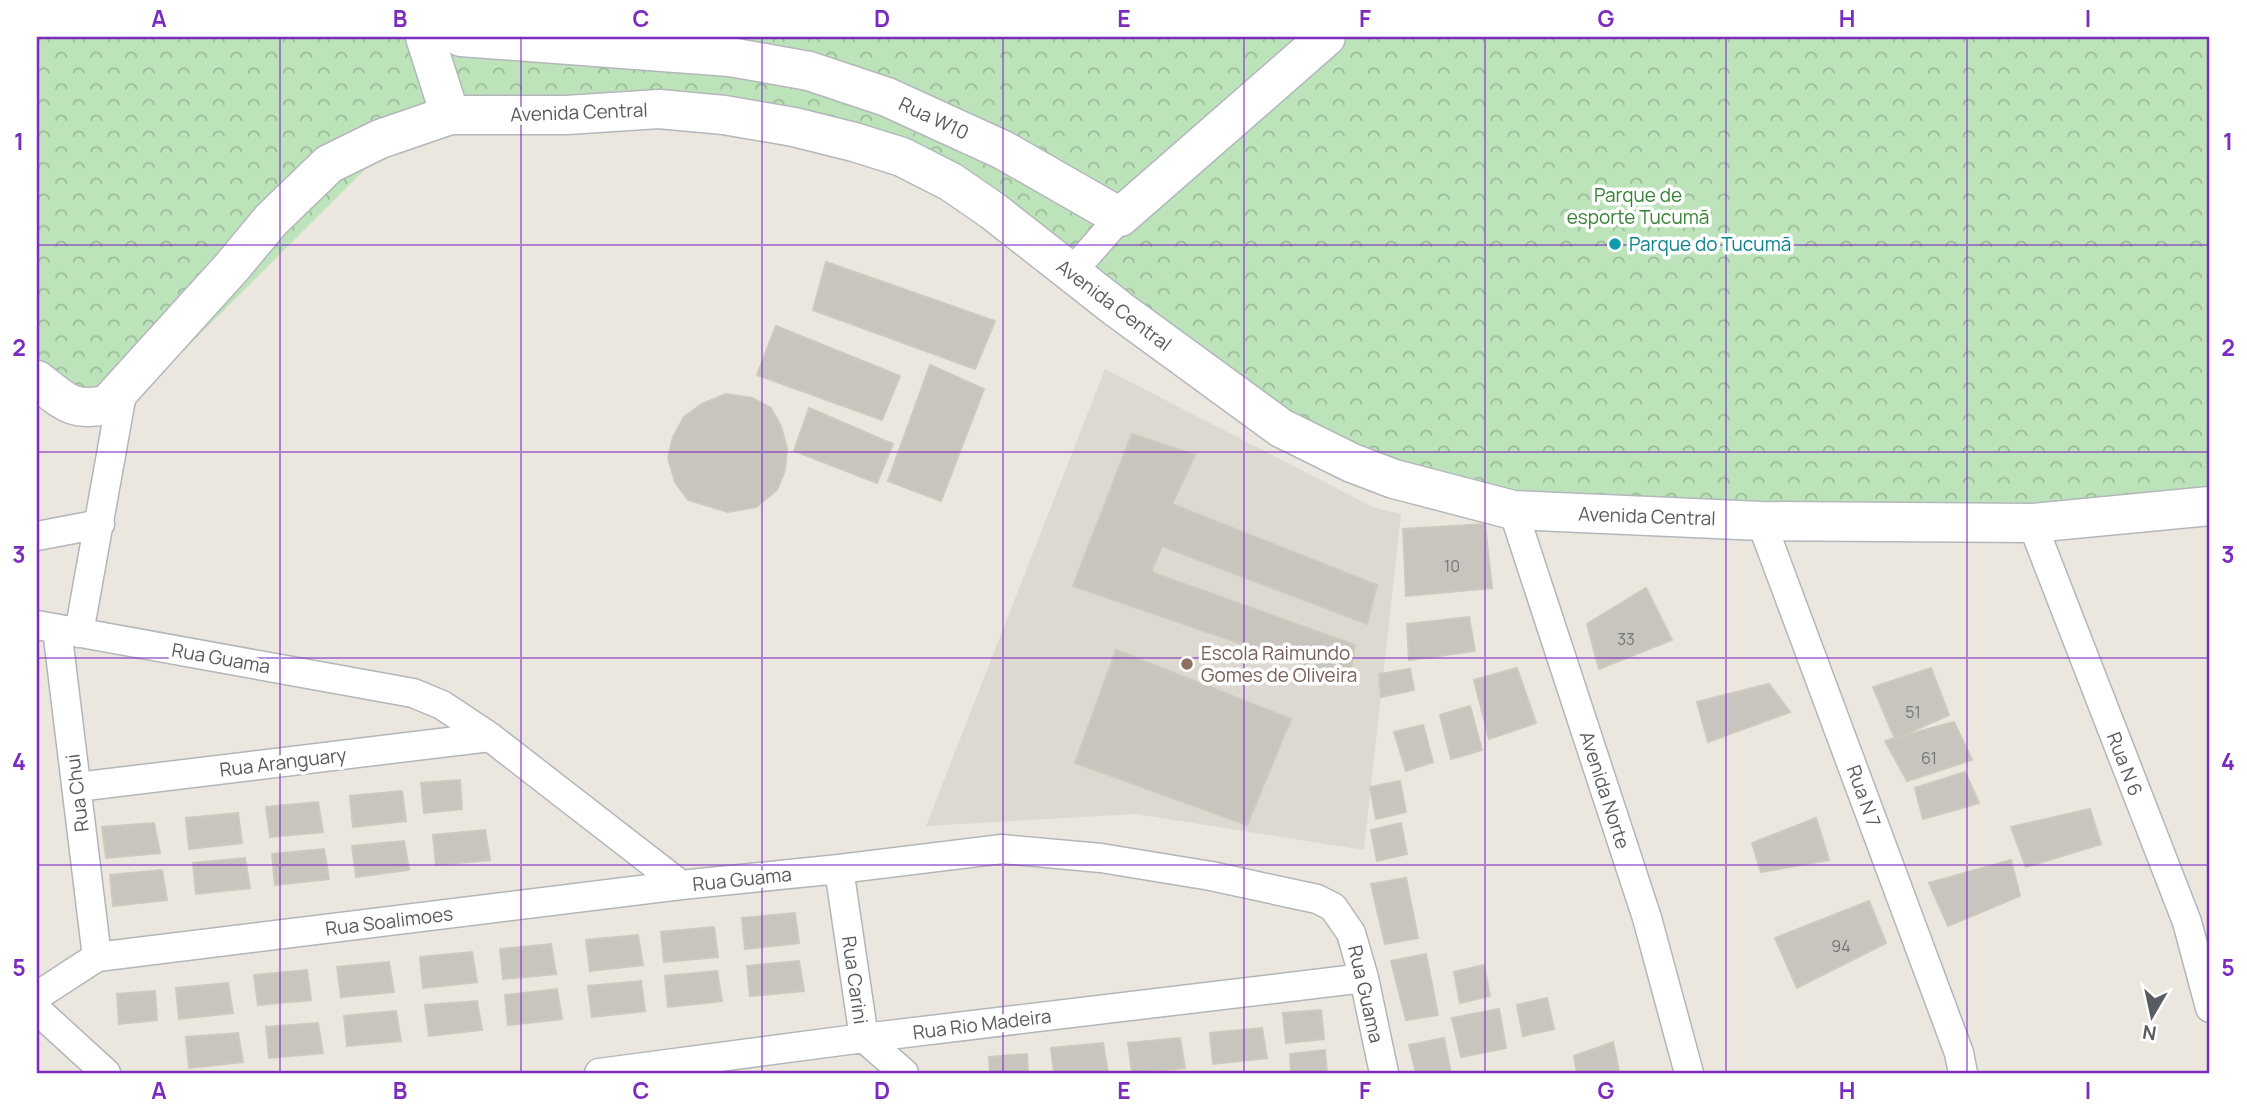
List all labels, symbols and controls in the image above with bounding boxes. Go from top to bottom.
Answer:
text: A [151,2,167,34]
text: B [393,2,407,34]
text: C [633,2,650,34]
text: D [874,2,890,34]
text: E [1117,2,1131,34]
text: F [1359,2,1371,34]
text: G [1598,2,1615,34]
text: H [1839,2,1855,34]
text: I [2085,2,2091,34]
street label: Rua W10 [895,90,973,146]
street label: Avenida Central [510,97,648,127]
text: 1 [14,125,24,157]
text: 1 [2223,125,2233,157]
park label: Parque de esporte Tucumã [1567,182,1709,230]
place label: Parque do Tucumã [1629,231,1791,257]
marker: Parque do Tucumã [1607,236,1623,252]
street label: Avenida Central [1051,253,1177,357]
text: 2 [12,331,26,363]
text: 2 [2221,331,2235,363]
street label: Avenida Central [1578,501,1716,531]
text: 3 [12,538,26,570]
text: 3 [2221,538,2235,570]
house number: 10 [1444,555,1460,577]
house number: 33 [1617,628,1635,650]
street label: Rua Guama [170,637,272,679]
place label: Escola Raimundo Gomes de Oliveira [1201,640,1357,688]
marker: Escola Raimundo Gomes de Oliveira [1179,656,1195,672]
house number: 51 [1905,701,1921,723]
street label: Avenida Norte [1574,728,1636,852]
street label: Rua N 6 [2101,728,2149,800]
street label: Rua Aranguary [218,741,348,783]
text: 4 [12,745,26,777]
text: 4 [2221,745,2235,777]
house number: 61 [1921,747,1937,769]
street label: Rua Chui [59,753,95,833]
street label: Rua N 7 [1841,761,1887,831]
street label: Rua Guama [691,861,793,897]
street label: Rua Soalimoes [324,900,454,942]
street label: Rua Carini [836,934,874,1026]
house number: 94 [1831,935,1851,957]
street label: Rua Guama [1342,943,1390,1045]
text: 5 [12,951,26,983]
text: 5 [2221,951,2235,983]
north arrow [2118,981,2188,1050]
street label: Rua Rio Madeira [911,1003,1053,1045]
text: N [2141,1019,2158,1047]
text: A [151,1074,167,1106]
text: B [393,1074,407,1106]
text: C [633,1074,650,1106]
text: D [874,1074,890,1106]
text: E [1117,1074,1131,1106]
text: F [1359,1074,1371,1106]
text: G [1598,1074,1615,1106]
text: H [1839,1074,1855,1106]
text: I [2085,1074,2091,1106]

